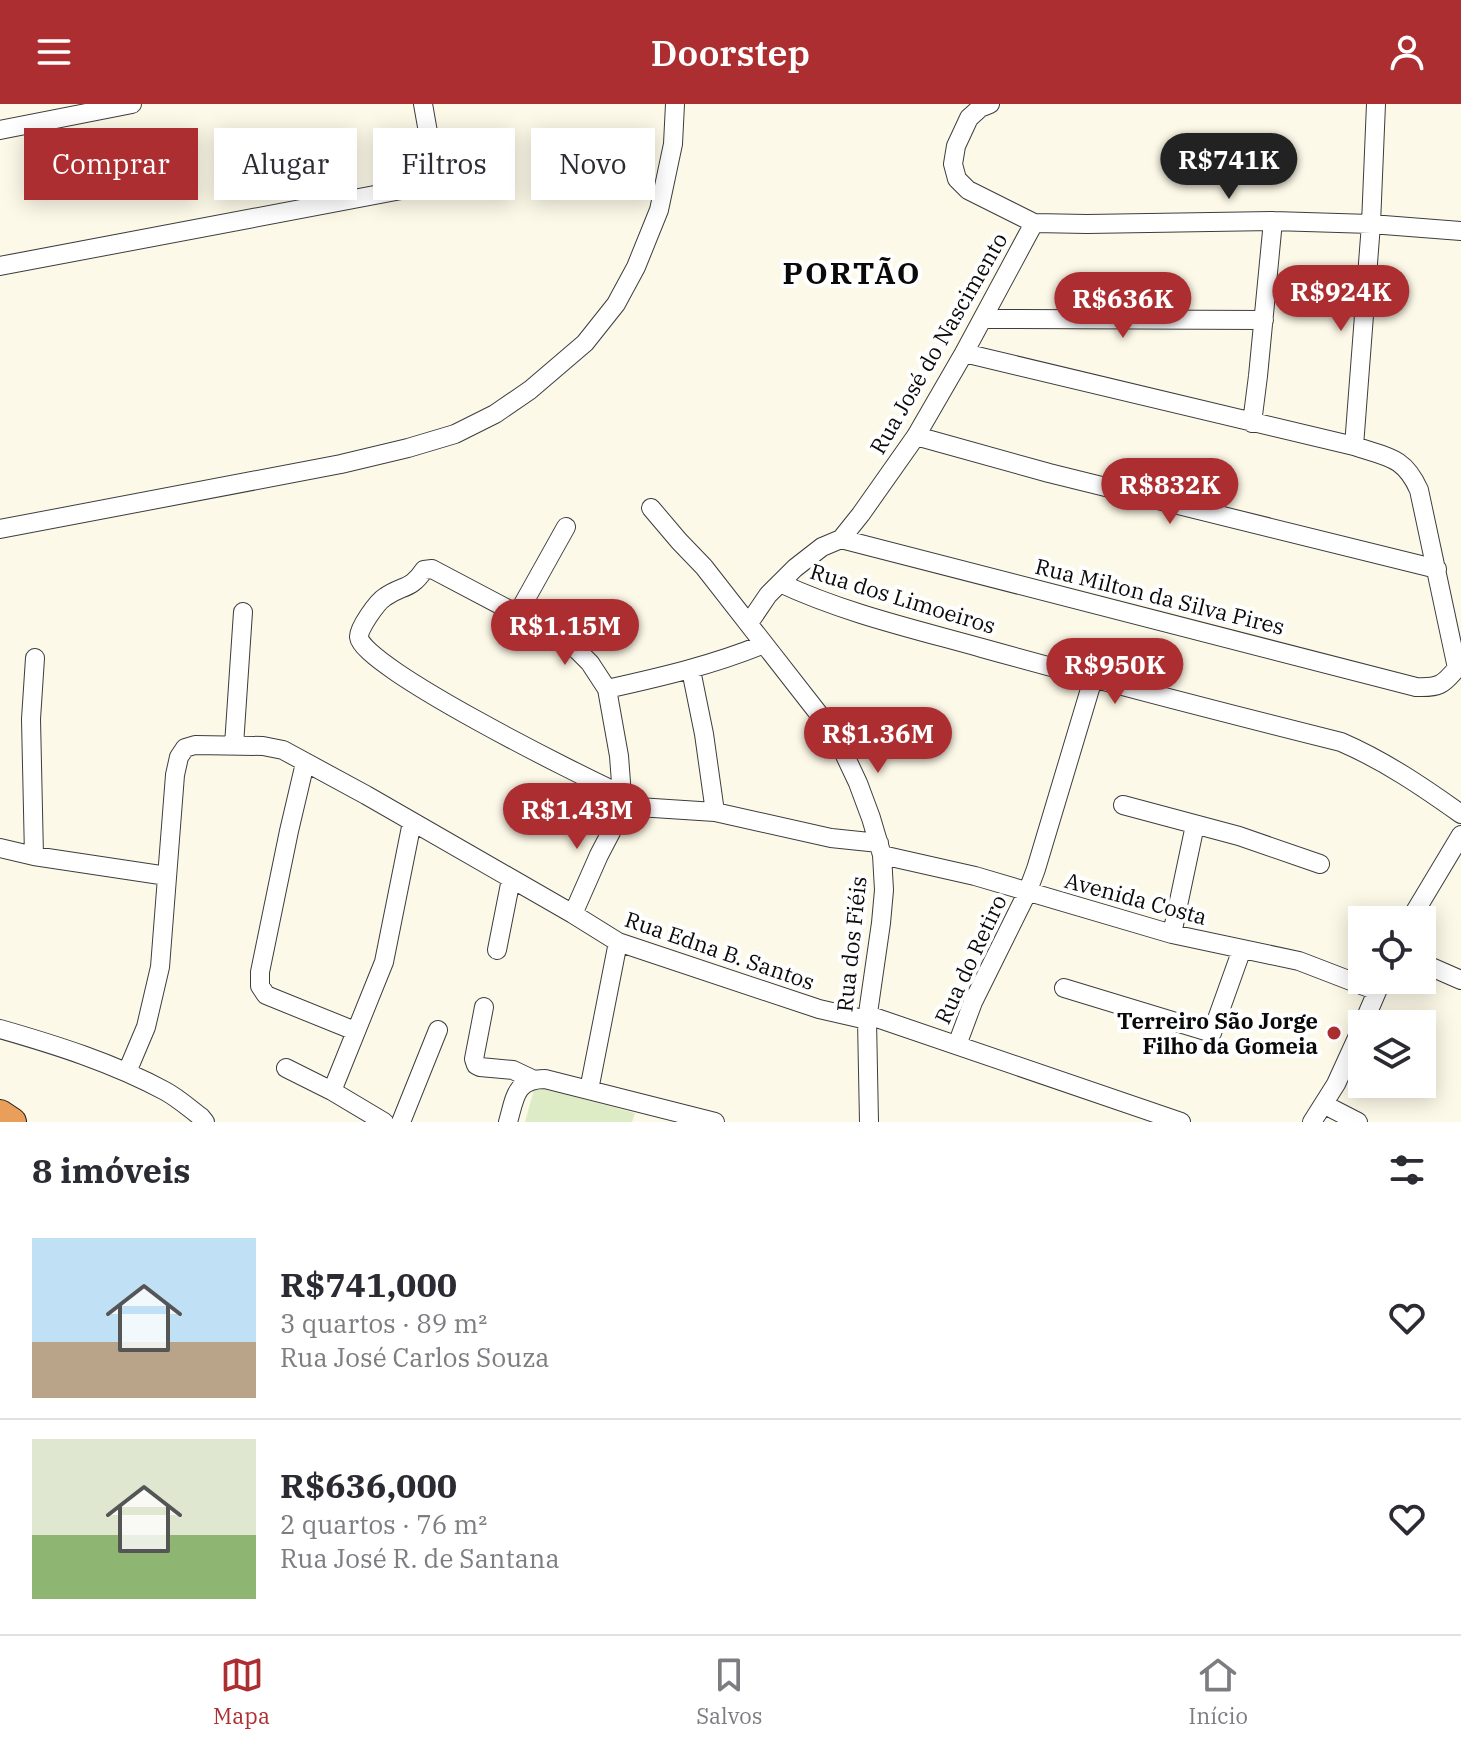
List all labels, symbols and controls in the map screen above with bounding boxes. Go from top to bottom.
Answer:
text: Doorstep [651,29,810,76]
icon: menu [32,30,76,74]
icon: person [1385,30,1429,74]
chip: Comprar [24,128,198,200]
chip: Alugar [214,128,357,200]
chip: Filtros [373,128,515,200]
chip: Novo [531,128,655,200]
pin: R$741K [1164,133,1294,201]
text: R$741K [1178,142,1280,176]
street label: Rua José do Nascimento [863,227,1013,459]
district label: PORTÃO [783,253,921,292]
pin: R$924K [1276,265,1406,333]
pin: R$636K [1058,272,1188,340]
text: R$924K [1290,274,1392,308]
text: R$636K [1072,281,1174,315]
pin: R$832K [1105,458,1235,526]
text: R$832K [1119,467,1221,501]
street label: Rua Milton da Silva Pires [1032,551,1288,641]
street label: Rua dos Limoeiros [807,556,999,640]
pin: R$1.15M [491,599,639,667]
text: R$1.15M [509,608,621,642]
pin: R$950K [1050,638,1180,706]
text: R$950K [1064,647,1166,681]
pin: R$1.36M [804,707,952,775]
text: R$1.36M [822,716,934,750]
pin: R$1.43M [503,783,651,851]
text: R$1.43M [521,792,633,826]
street label: Avenida Costa [1062,865,1210,931]
street label: Rua dos Fiéis [829,875,873,1013]
street label: Rua do Retiro [927,890,1013,1028]
street label: Rua Edna B. Santos [621,904,819,996]
map controls [1348,906,1436,1098]
button: locate [1348,906,1436,994]
place label: Terreiro São Jorge Filho da Gomeia [1117,1006,1318,1060]
button: layers [1348,1010,1436,1098]
marker: Terreiro São Jorge Filho da Gomeia [1325,1024,1343,1042]
text: 8 imóveis [32,1148,191,1192]
icon: filters [1385,1148,1429,1192]
text: R$741,000 [280,1262,457,1306]
icon: home [96,1270,192,1366]
icon: heart [1385,1296,1429,1340]
text: 3 quartos · 89 m² [280,1306,487,1340]
text: Rua José Carlos Souza [280,1340,550,1374]
text: R$636,000 [280,1463,457,1507]
icon: home [96,1471,192,1567]
icon: heart [1385,1497,1429,1541]
text: 2 quartos · 76 m² [280,1507,487,1541]
text: Rua José R. de Santana [280,1541,560,1575]
tab: Mapa [213,1653,270,1730]
tab: Salvos [696,1653,762,1730]
tab: Início [1189,1653,1248,1730]

